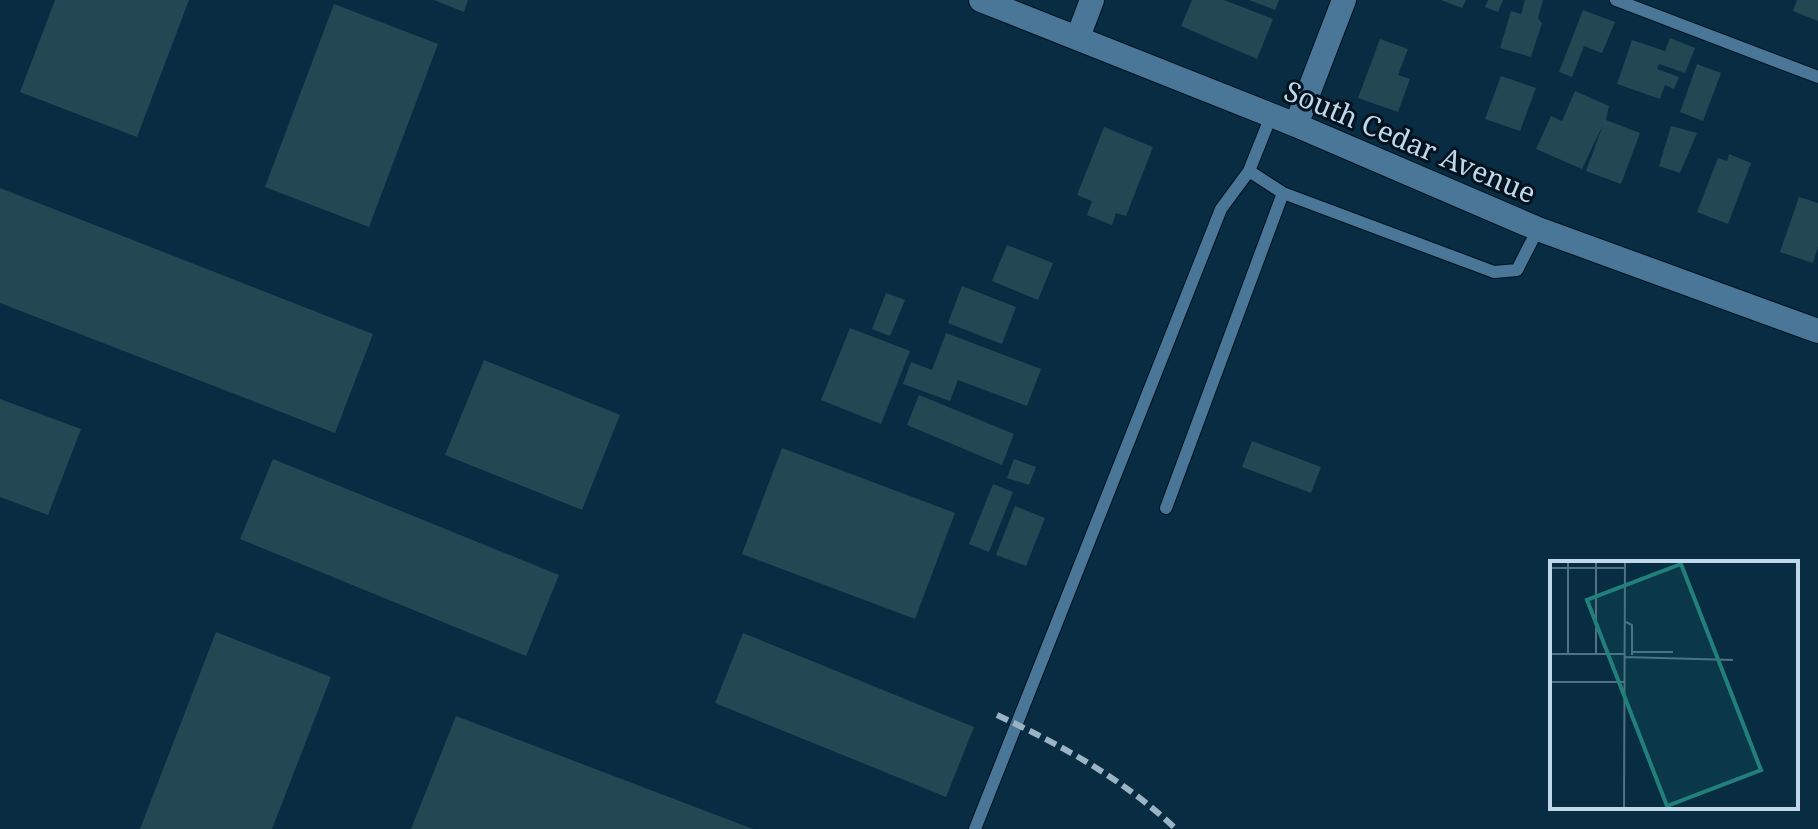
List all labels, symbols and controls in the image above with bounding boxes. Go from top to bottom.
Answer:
street label: South Cedar Avenue [1279,71,1542,211]
inset map [1550,561,1798,809]

